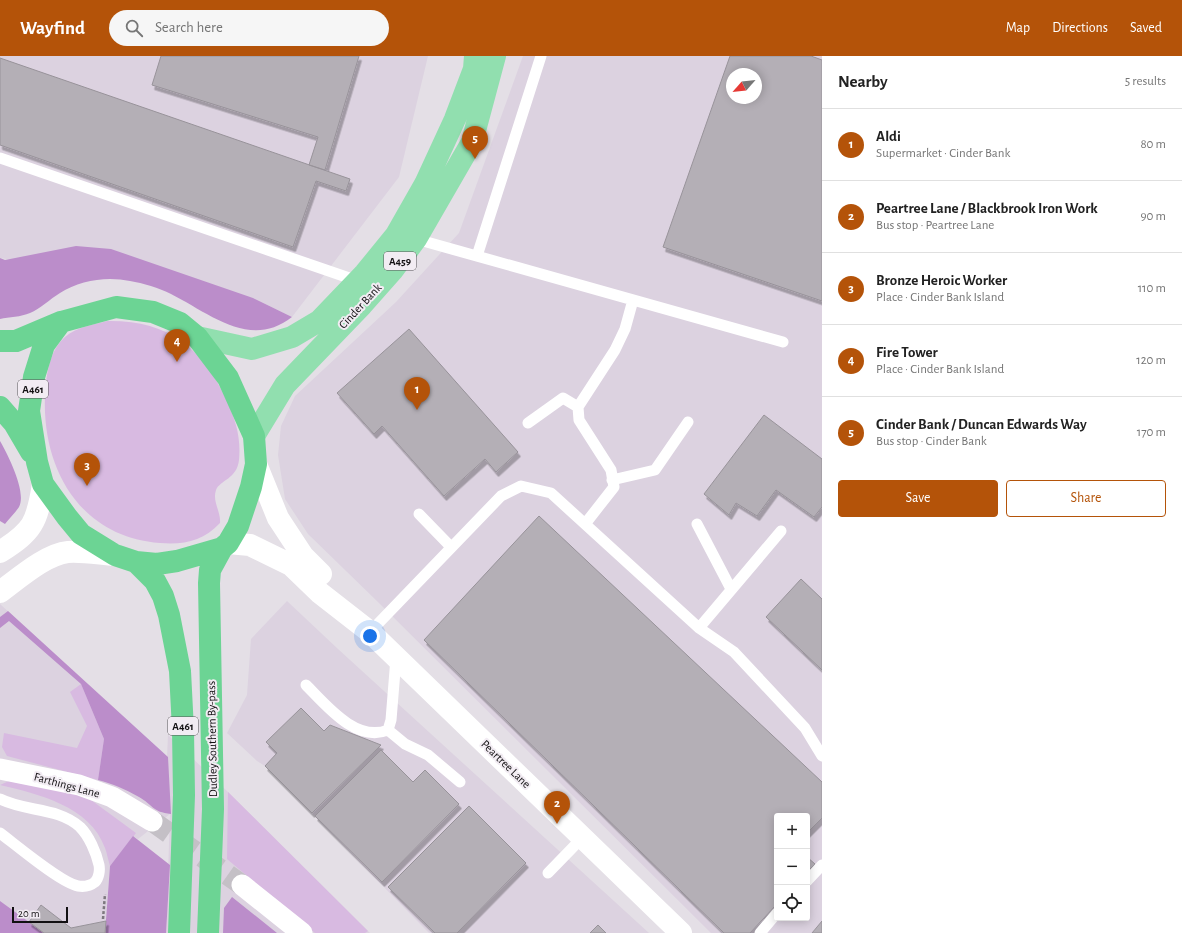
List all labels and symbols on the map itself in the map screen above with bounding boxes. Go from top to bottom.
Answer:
north arrow [726,68,762,104]
pin: 5 [462,126,488,159]
road number: A459 [384,252,416,270]
street label: Cinder Bank [336,281,384,331]
pin: 4 [164,329,190,362]
pin: 1 [404,377,430,410]
road number: A461 [18,380,48,398]
pin: 3 [74,453,100,486]
your location [360,626,380,646]
street label: Dudley Southern By-pass [205,681,220,797]
road number: A461 [168,717,198,735]
street label: Peartree Lane [479,738,533,790]
street label: Farthings Lane [33,770,101,800]
pin: 2 [544,791,570,824]
scale bar [12,905,68,924]

